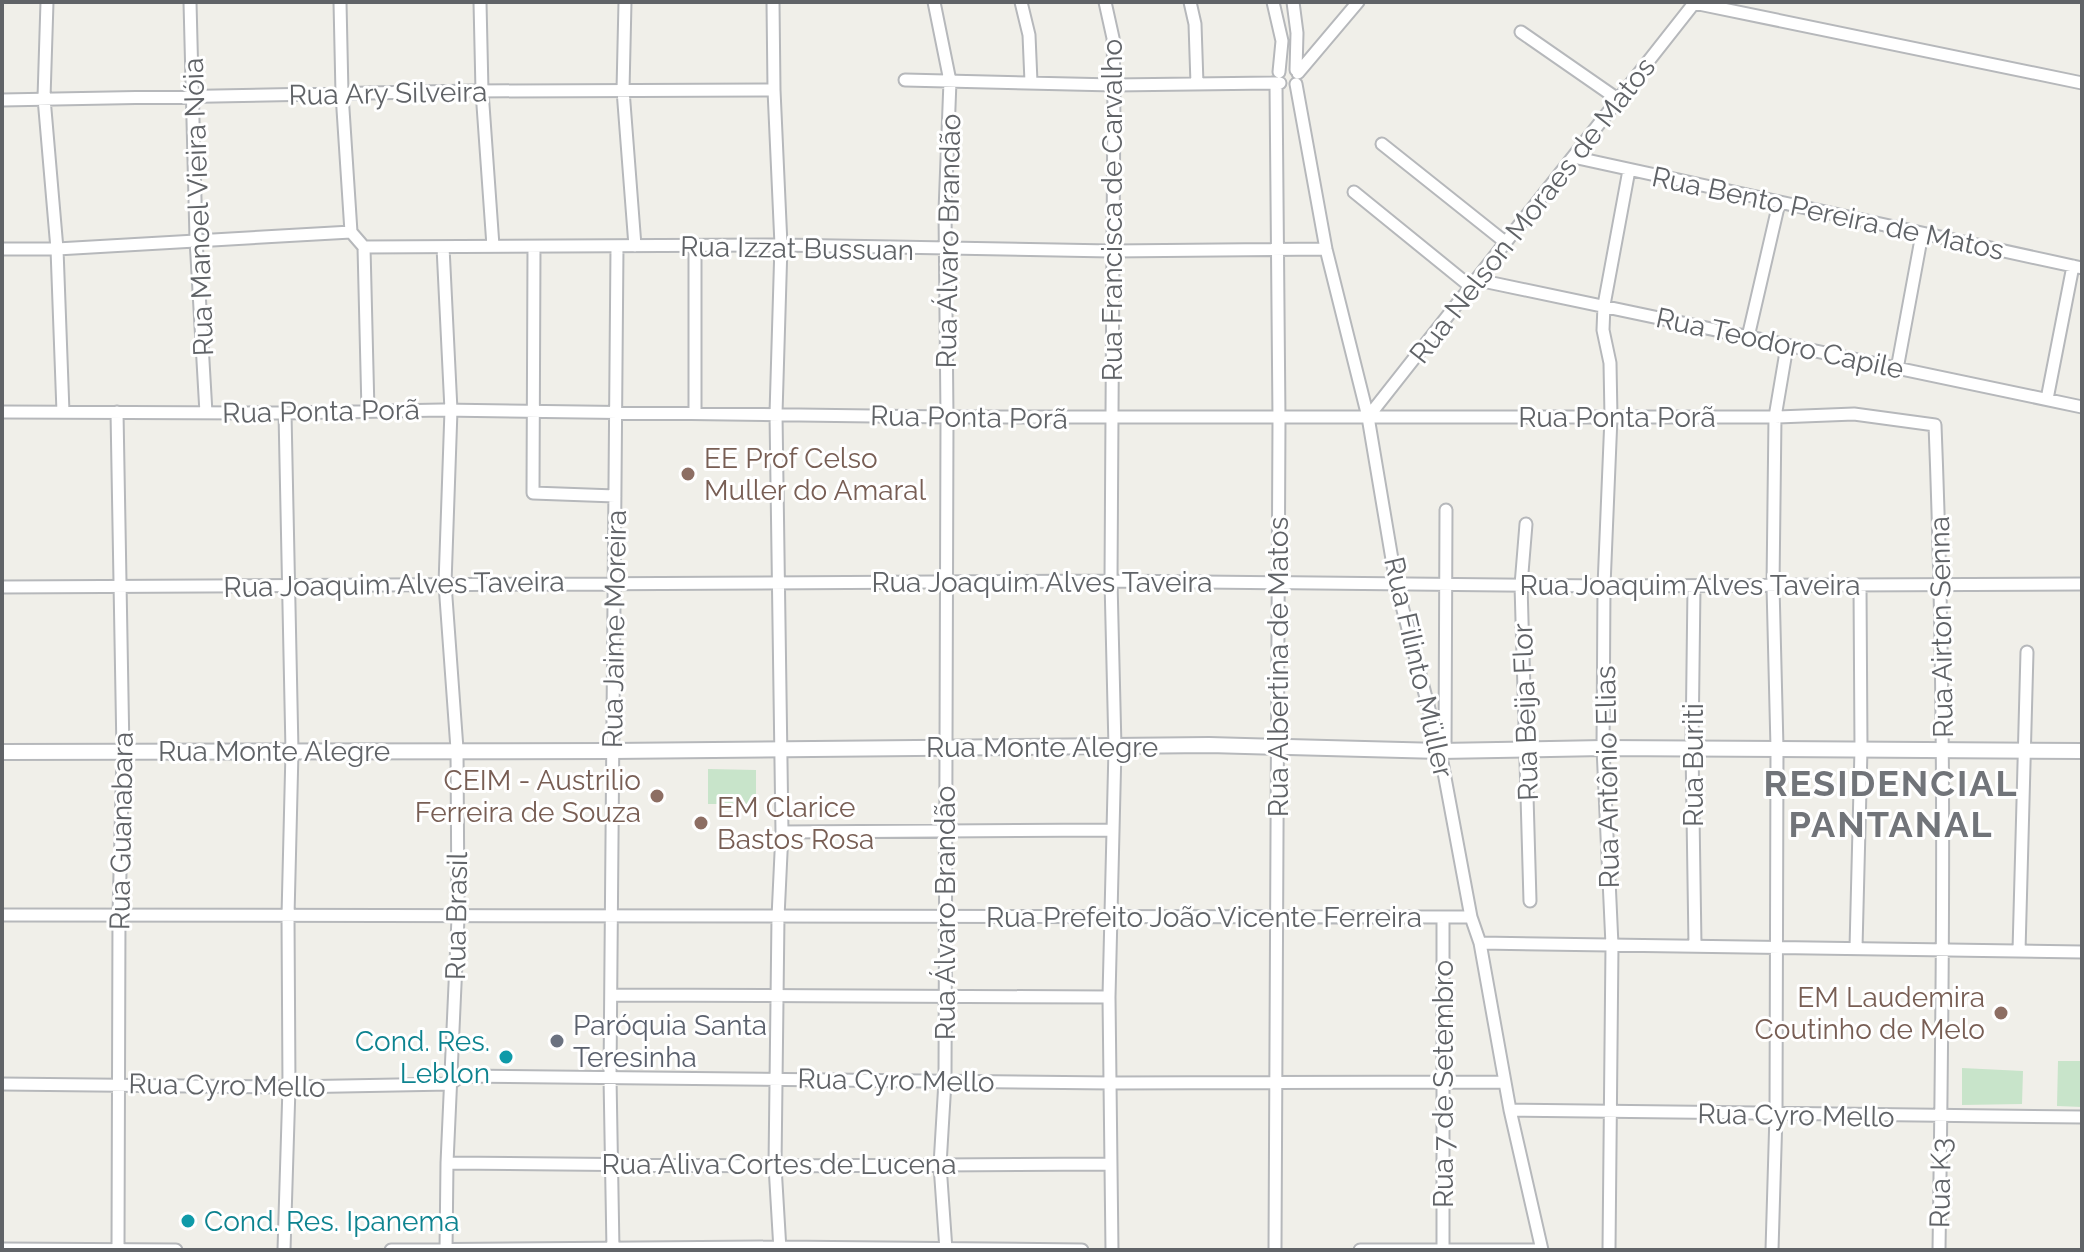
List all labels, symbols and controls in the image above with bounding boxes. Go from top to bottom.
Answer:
street label: Rua Francisca de Carvalho [1096,39,1129,381]
street label: Rua Nelson Moraes de Matos [1403,51,1662,370]
street label: Rua Manoel Vieira Nóia [177,57,220,357]
street label: Rua Ary Silveira [288,75,488,112]
street label: Rua Álvaro Brandão [930,113,967,369]
street label: Rua Bento Pereira de Matos [1649,160,2007,267]
street label: Rua Izzat Bussuan [680,230,914,267]
street label: Rua Teodoro Capile [1653,301,1907,386]
street label: Rua Ponta Porã [222,393,420,430]
street label: Rua Ponta Porã [870,399,1068,436]
street label: Rua Ponta Porã [1518,401,1716,434]
place label: EE Prof Celso Muller do Amaral [704,442,926,507]
marker: EE Prof Celso Muller do Amaral [679,465,697,483]
street label: Rua Jaime Moreira [596,510,633,748]
street label: Rua Airton Senna [1923,516,1960,738]
street label: Rua Albertina de Matos [1262,517,1295,817]
street label: Rua Filinto Müller [1377,554,1460,781]
street label: Rua Joaquim Alves Taveira [223,565,565,604]
street label: Rua Joaquim Alves Taveira [871,566,1213,599]
street label: Rua Joaquim Alves Taveira [1519,569,1861,602]
street label: Rua Beija Flor [1506,623,1545,801]
street label: Rua Antônio Elias [1589,665,1626,889]
street label: Rua Buriti [1677,703,1710,827]
street label: Rua Monte Alegre [926,731,1158,764]
street label: Rua Guanabara [103,732,140,930]
street label: Rua Monte Alegre [158,735,390,768]
district label: RESIDENCIAL PANTANAL [1763,762,2019,845]
place label: CEIM - Austrilio Ferreira de Souza [415,764,641,829]
street label: Rua Álvaro Brandão [929,786,962,1040]
marker: CEIM - Austrilio Ferreira de Souza [648,787,666,805]
place label: EM Clarice Bastos Rosa [717,791,874,856]
marker: EM Clarice Bastos Rosa [692,814,710,832]
street label: Rua Brasil [439,851,474,980]
street label: Rua Prefeito João Vicente Ferreira [986,901,1422,934]
street label: Rua 7 de Setembro [1427,960,1460,1208]
place label: EM Laudemira Coutinho de Melo [1755,981,1985,1046]
marker: EM Laudemira Coutinho de Melo [1992,1004,2010,1022]
place label: Paróquia Santa Teresinha [573,1009,767,1074]
place label: Cond. Res. Leblon [355,1025,490,1090]
marker: Paróquia Santa Teresinha [548,1032,566,1050]
marker: Cond. Res. Leblon [497,1048,515,1066]
street label: Rua Cyro Mello [797,1062,995,1099]
street label: Rua Cyro Mello [128,1067,326,1104]
street label: Rua Cyro Mello [1697,1097,1895,1134]
street label: Rua K3 [1923,1138,1958,1228]
street label: Rua Aliva Cortes de Lucena [602,1148,956,1181]
place label: Cond. Res. Ipanema [204,1205,460,1238]
marker: Cond. Res. Ipanema [179,1212,197,1230]

